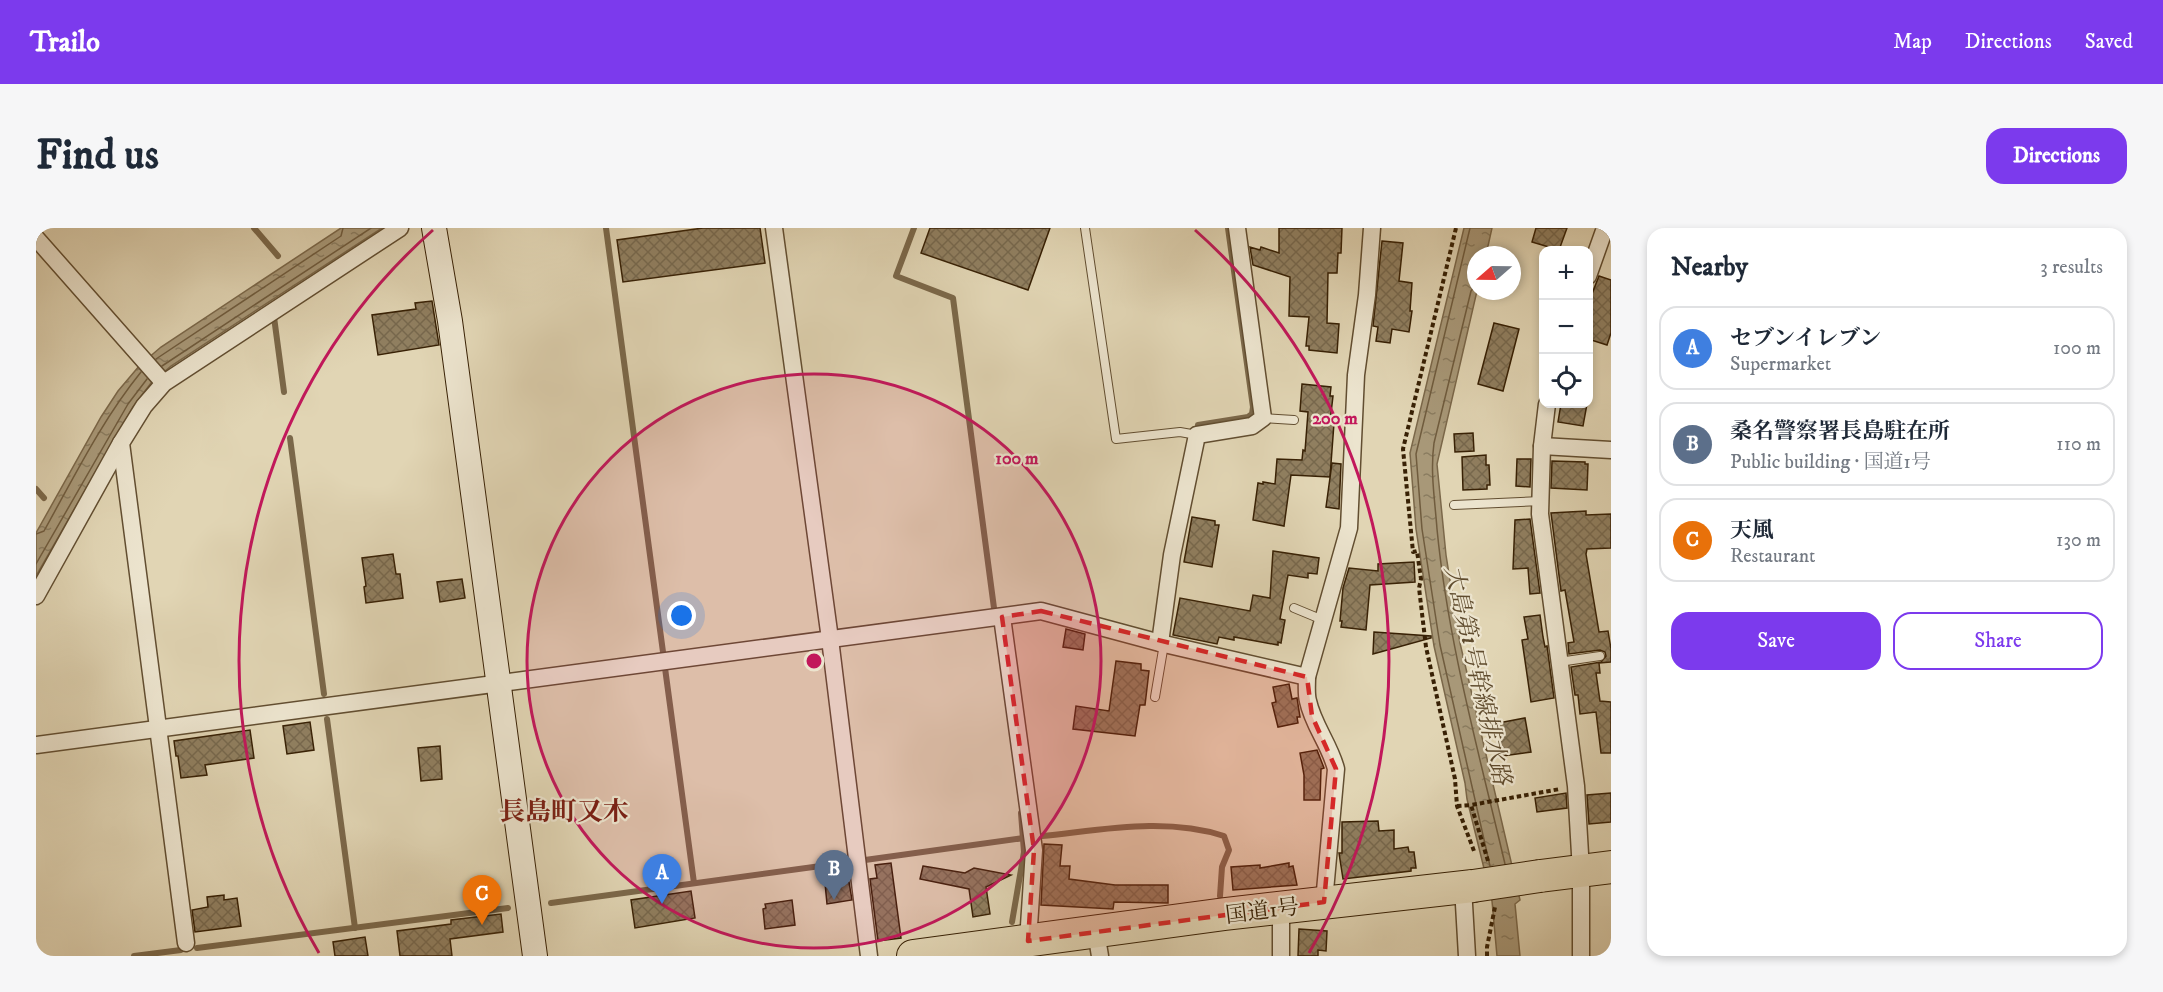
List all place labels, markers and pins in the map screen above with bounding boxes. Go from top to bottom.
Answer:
centre of rings [804,651,824,671]
pin: B [814,850,854,900]
pin: A [642,854,682,904]
pin: C [462,876,502,925]

